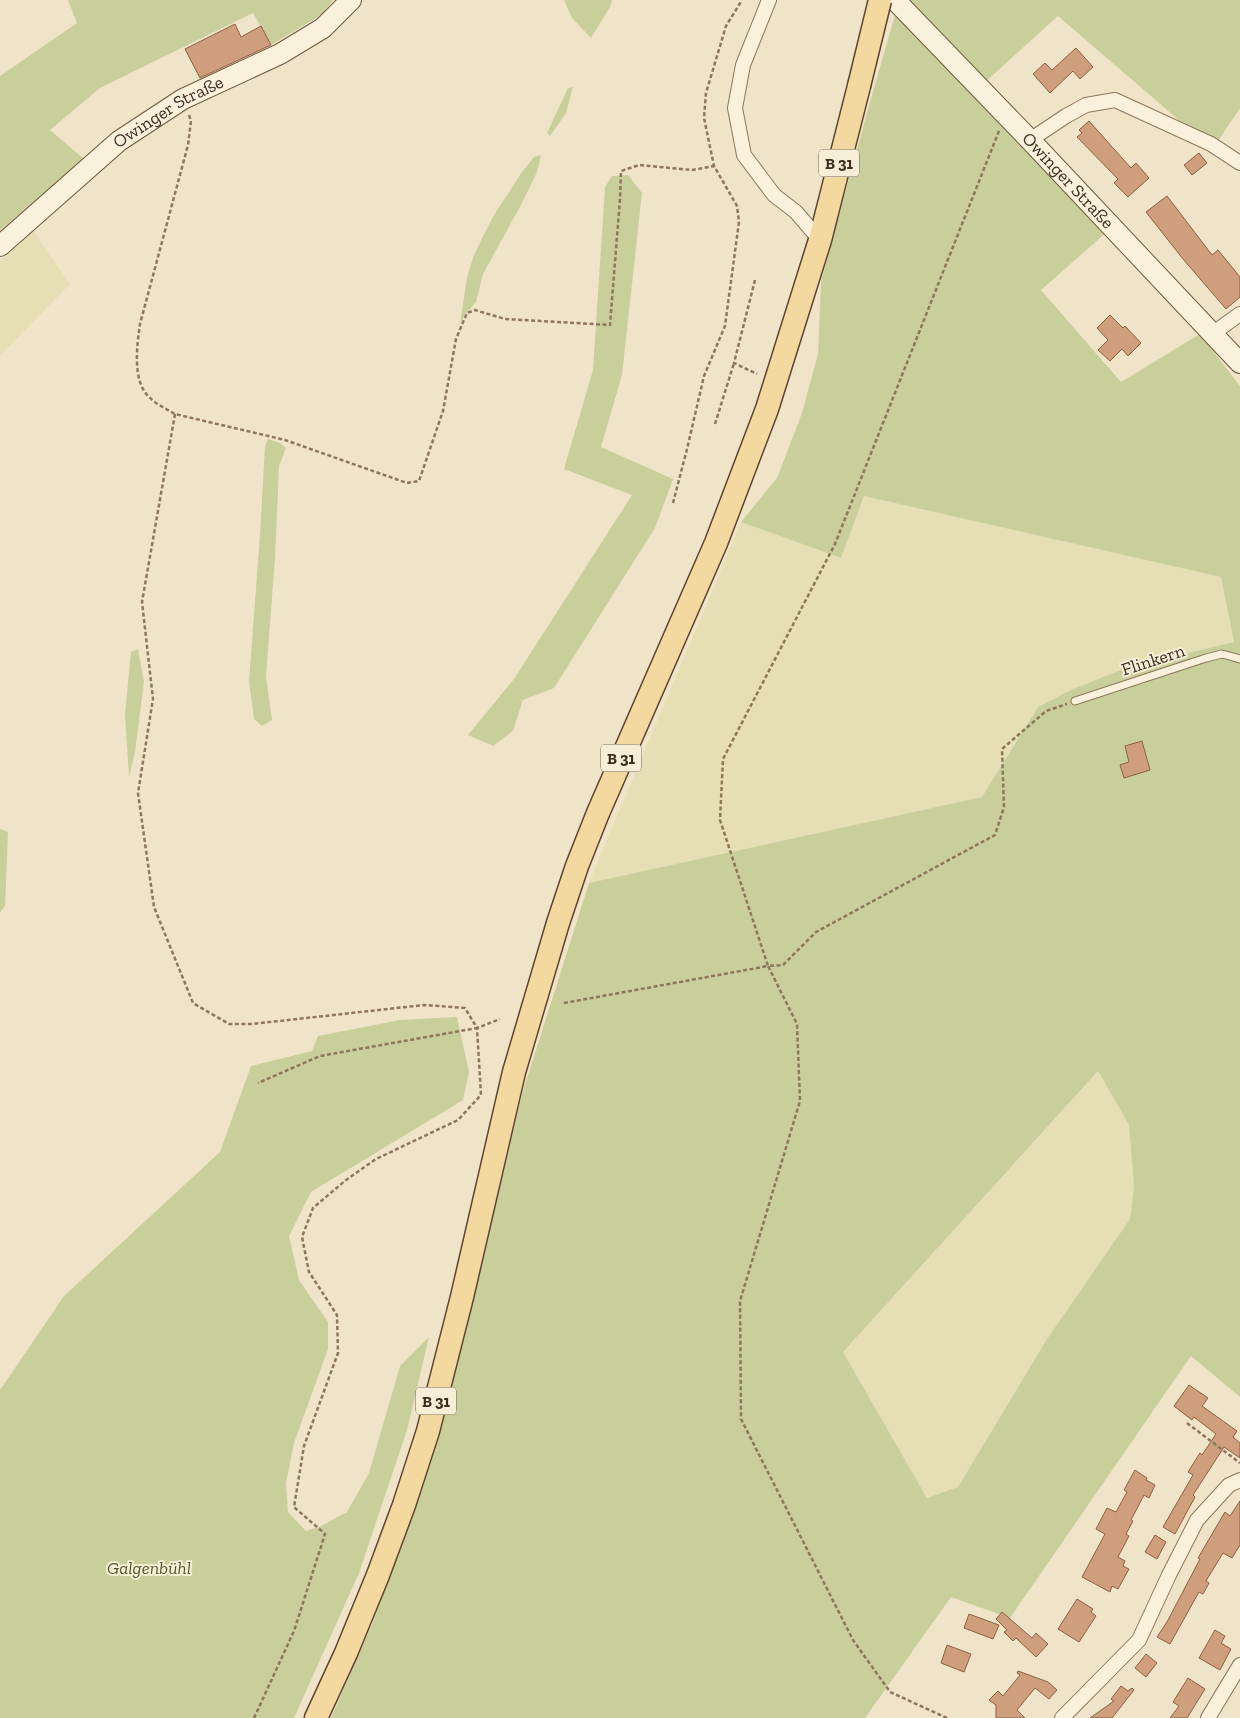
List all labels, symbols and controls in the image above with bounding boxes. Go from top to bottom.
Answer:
street label: Owinger Straße [109,71,227,153]
street label: Owinger Straße [1017,127,1119,233]
road number: B 31 [819,150,859,177]
street label: Flinkern [1118,639,1188,681]
road number: B 31 [601,744,641,771]
road number: B 31 [416,1388,456,1414]
park label: Galgenbühl [107,1557,191,1579]

